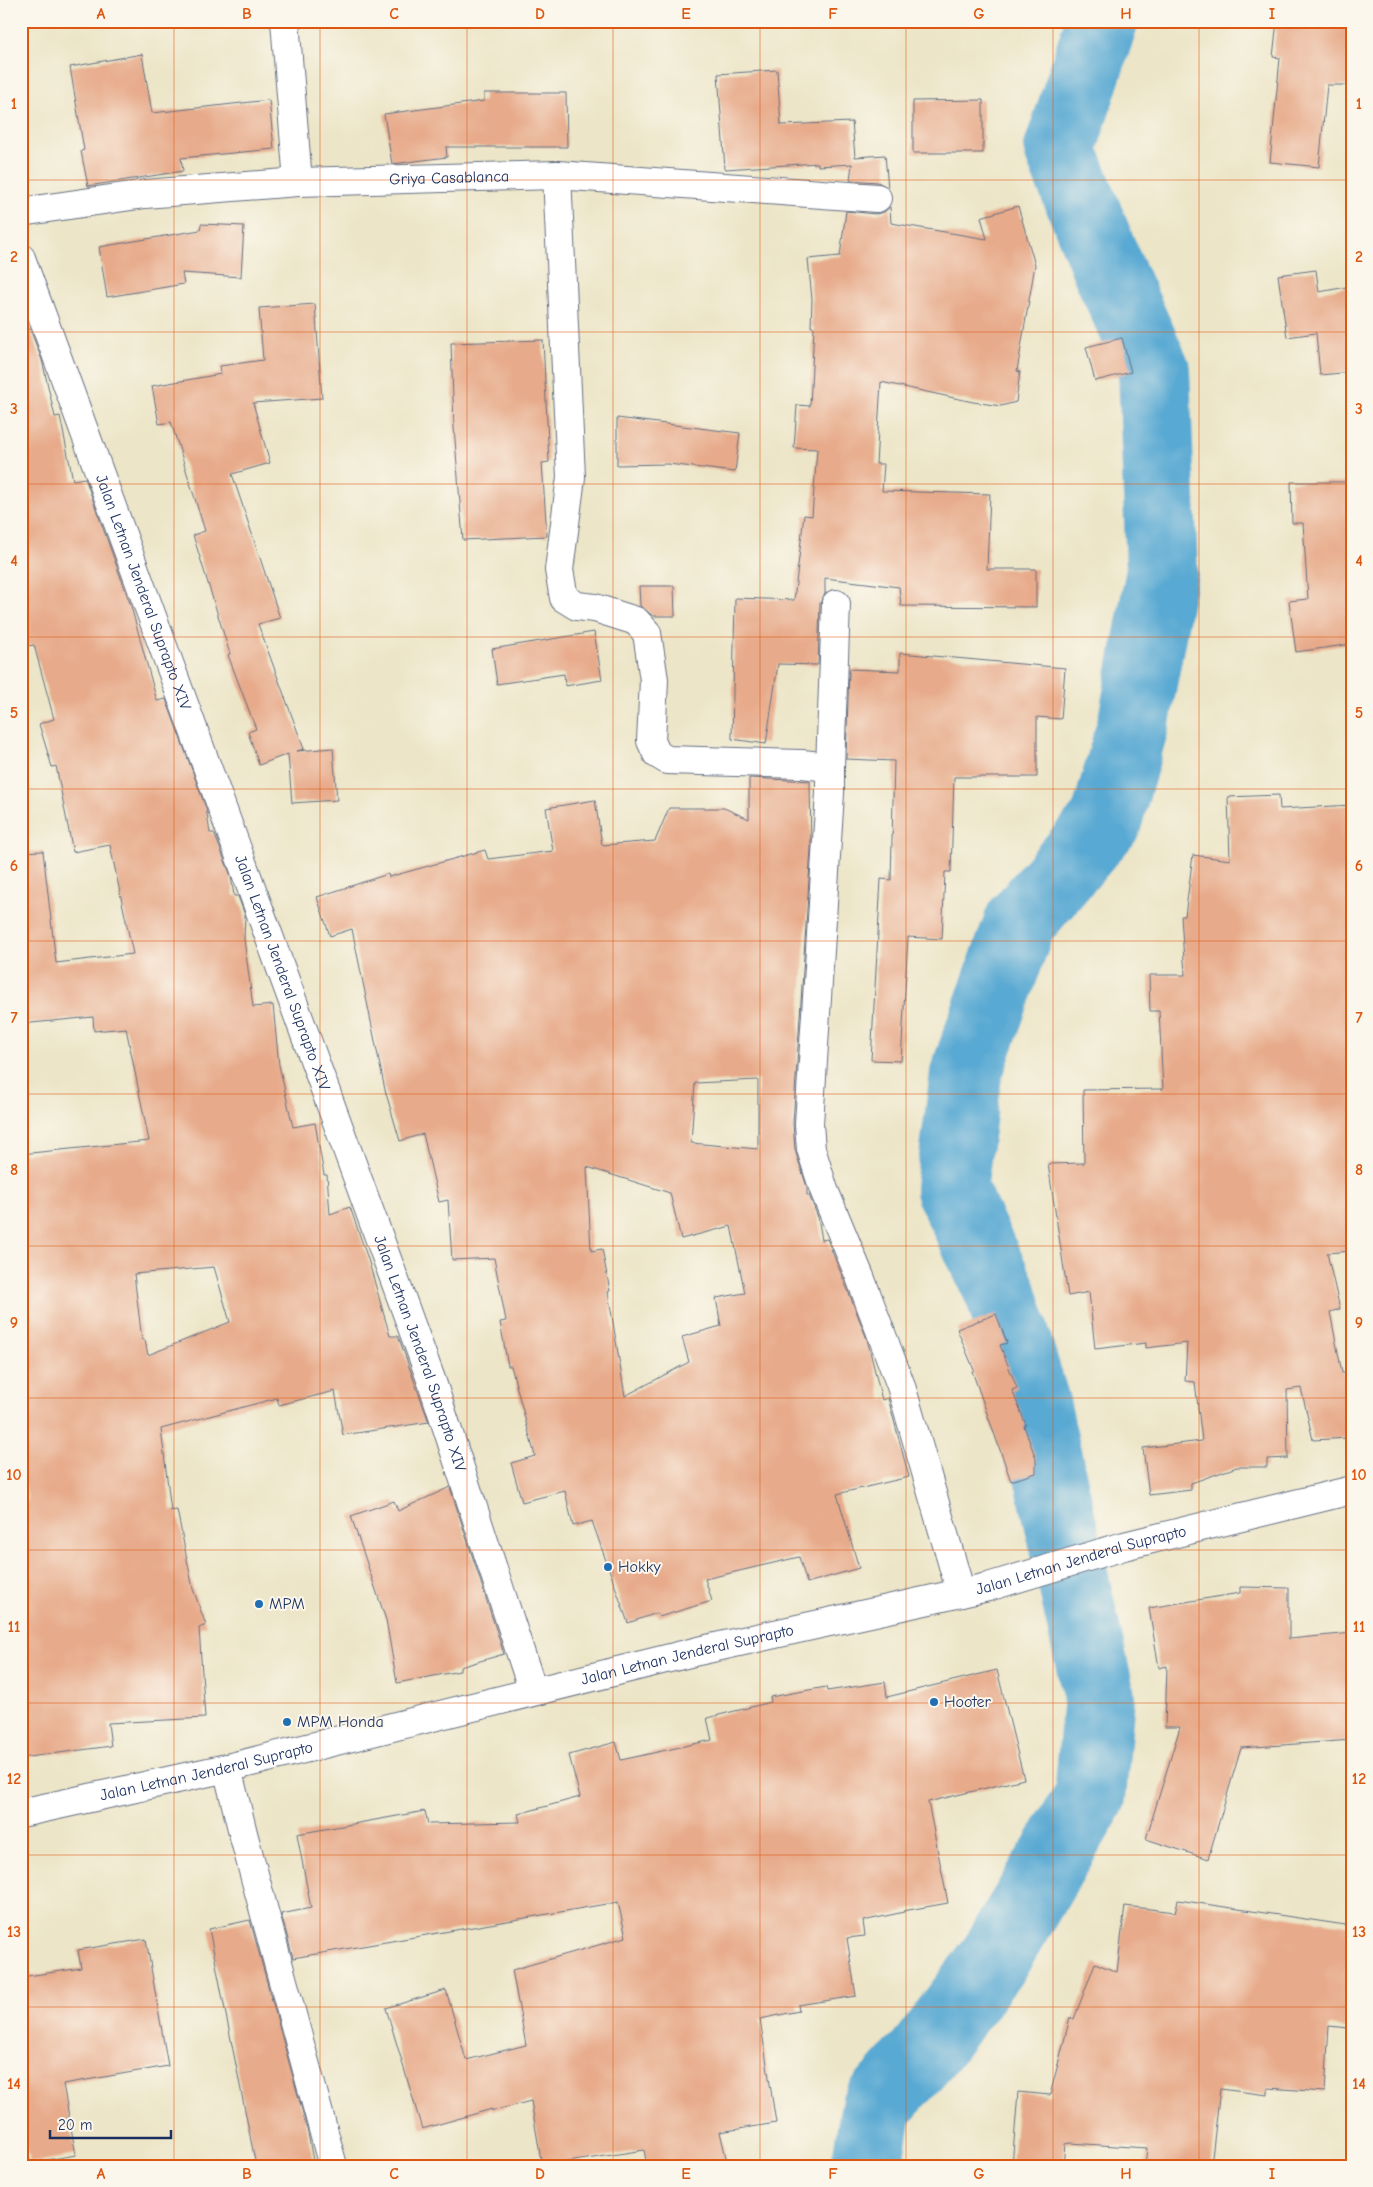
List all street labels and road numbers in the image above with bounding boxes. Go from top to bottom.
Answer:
street label: Griya Casablanca [389,167,509,189]
street label: Jalan Letnan Jenderal Suprapto XIV [92,472,195,713]
street label: Jalan Letnan Jenderal Suprapto XIV [231,853,334,1093]
street label: Jalan Letnan Jenderal Suprapto XIV [370,1233,470,1474]
street label: Jalan Letnan Jenderal Suprapto [974,1522,1188,1598]
street label: Jalan Letnan Jenderal Suprapto [579,1621,795,1689]
street label: Jalan Letnan Jenderal Suprapto [98,1738,315,1805]

